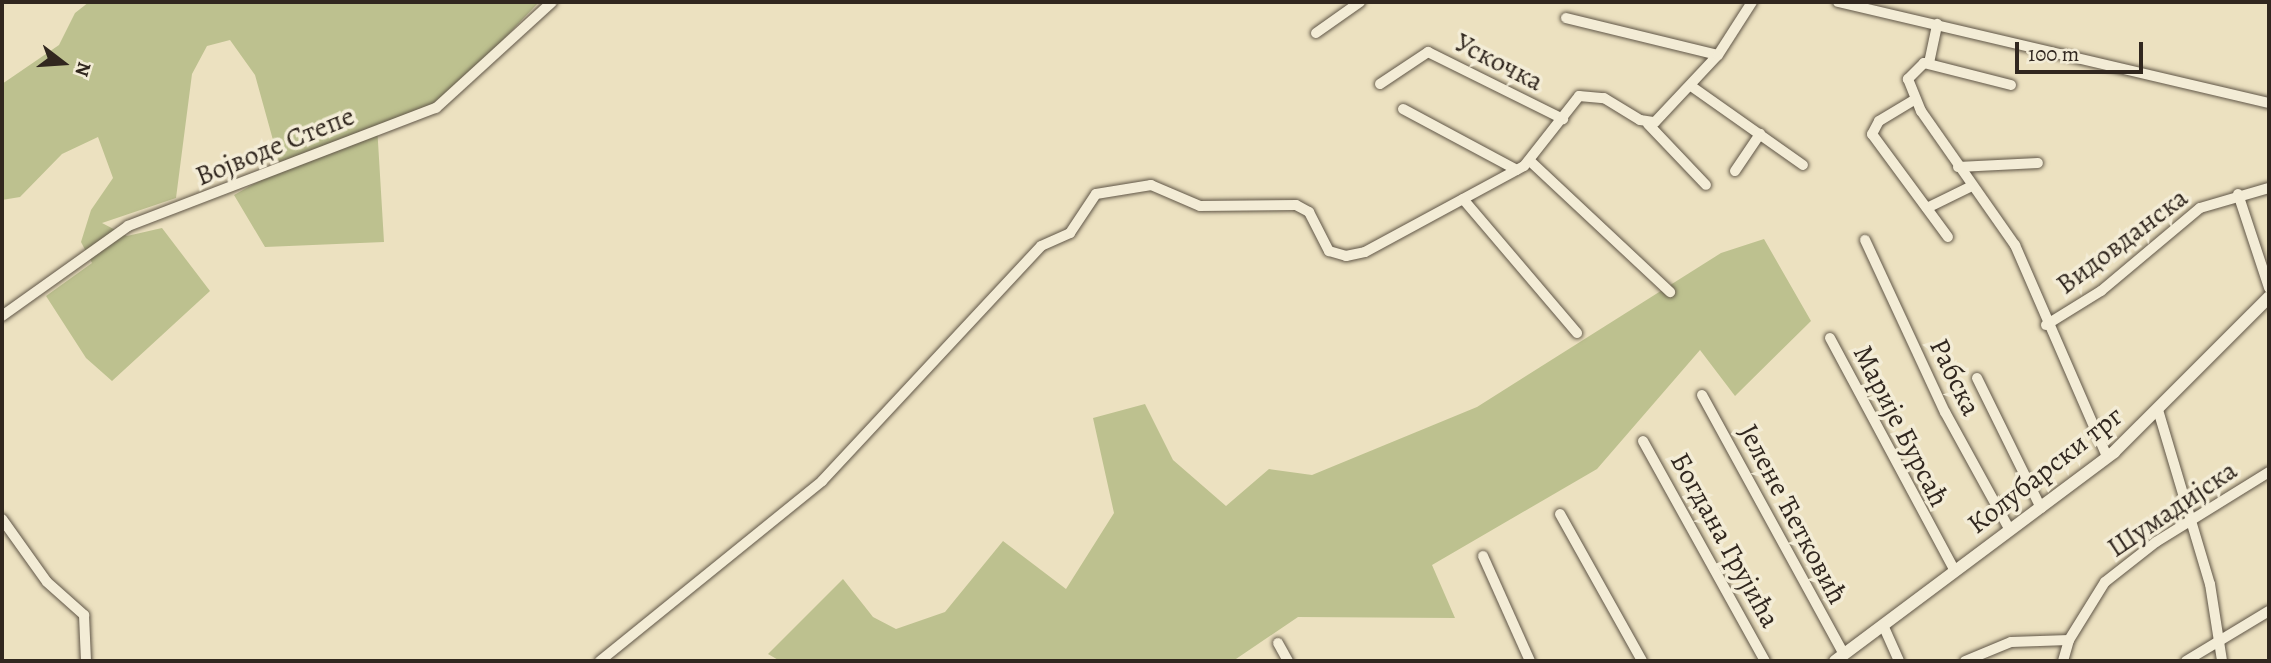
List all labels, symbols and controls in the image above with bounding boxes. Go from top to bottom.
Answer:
street label: Ускочка [1449,26,1549,98]
north arrow [28,28,98,98]
scale bar [2019,28,2147,72]
text: 100 m [2028,40,2079,68]
text: N [69,59,98,80]
street label: Војводе Степе [191,99,359,193]
street label: Видовданска [2050,181,2194,301]
street label: Рабска [1922,333,1988,421]
street label: Марије Бурсаћ [1846,340,1956,512]
street label: Колубарски трг [1961,399,2129,541]
street label: Јелене Ћетковић [1731,418,1855,610]
street label: Богдана Грујића [1663,447,1787,633]
street label: Шумадијска [2101,453,2243,565]

